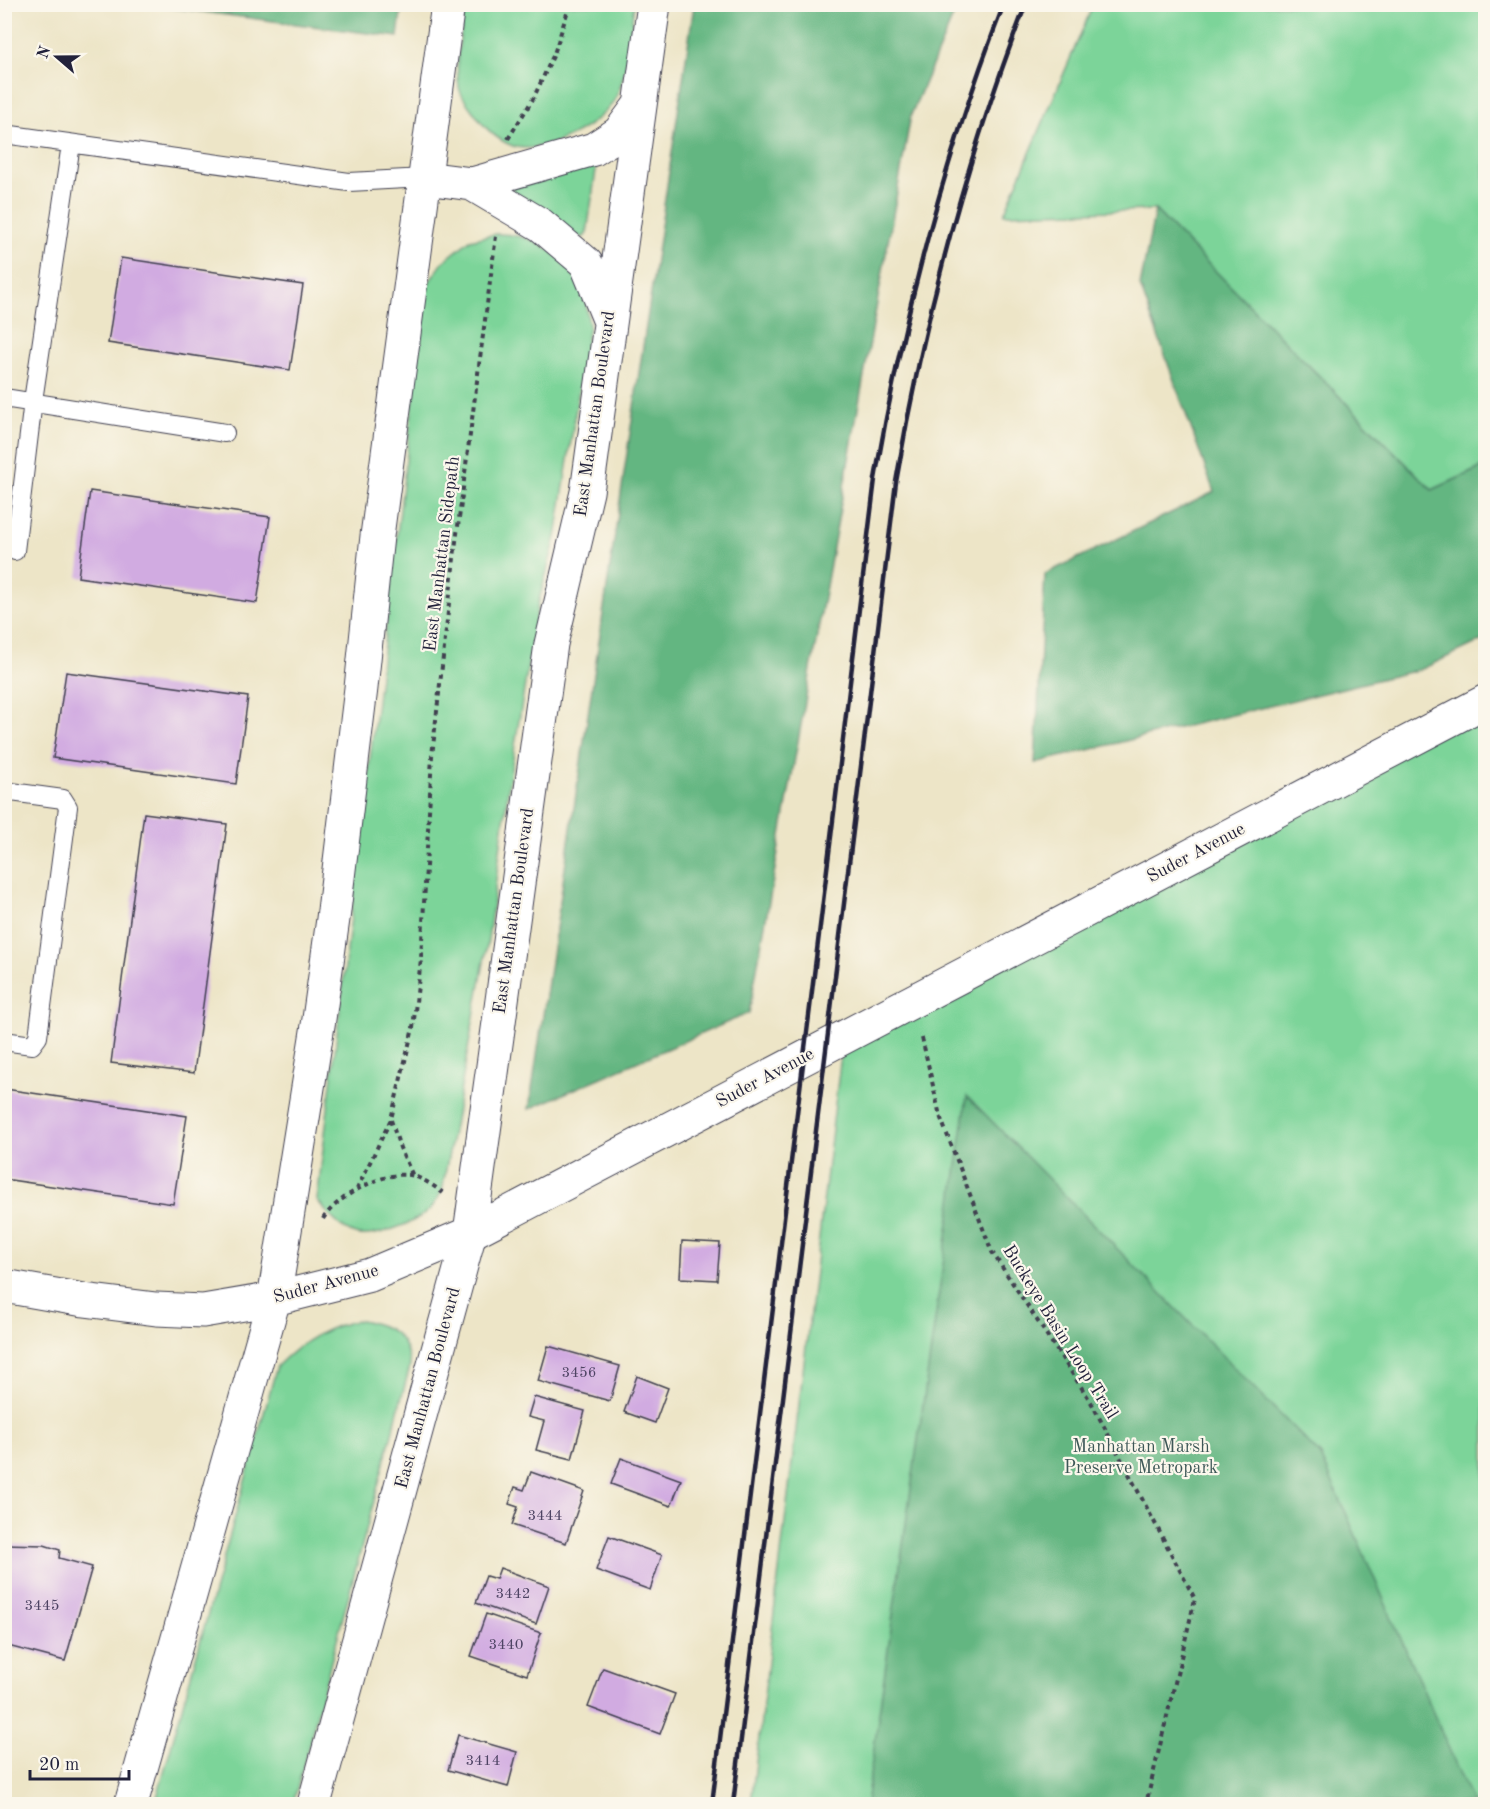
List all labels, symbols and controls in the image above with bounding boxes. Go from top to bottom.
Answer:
north arrow [27,27,87,87]
text: N [35,43,55,61]
street label: East Manhattan Boulevard [572,310,618,518]
street label: East Manhattan Sidepath [421,455,463,653]
street label: East Manhattan Boulevard [491,807,537,1015]
street label: Suder Avenue [1144,820,1248,886]
street label: Suder Avenue [713,1045,817,1111]
street label: Buckeye Basin Loop Trail [999,1242,1121,1422]
street label: Suder Avenue [271,1261,381,1307]
street label: East Manhattan Boulevard [392,1285,464,1491]
house number: 3456 [562,1366,596,1381]
park label: Manhattan Marsh Preserve Metropark [1064,1438,1218,1477]
house number: 3444 [528,1509,562,1524]
house number: 3442 [496,1587,530,1602]
house number: 3445 [25,1599,59,1614]
house number: 3440 [489,1638,523,1653]
scale bar [30,1743,129,1781]
house number: 3414 [466,1754,500,1769]
text: 20 m [39,1756,79,1774]

